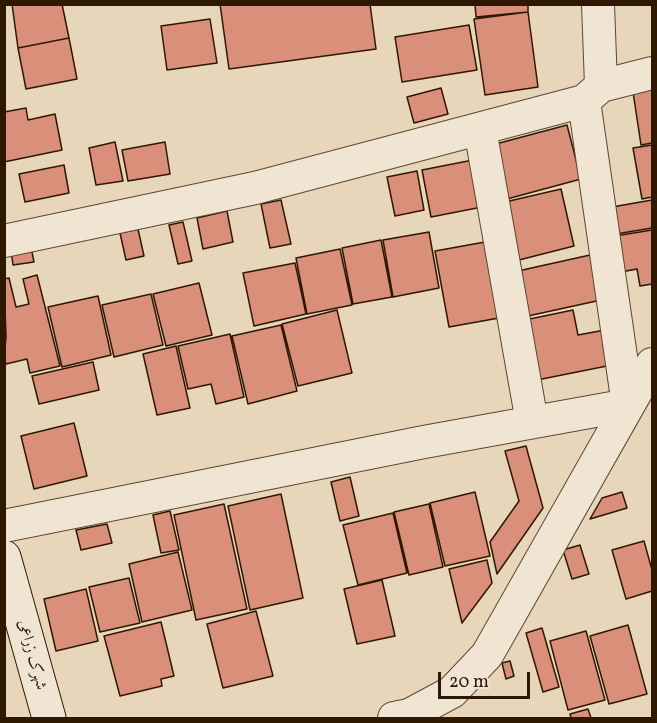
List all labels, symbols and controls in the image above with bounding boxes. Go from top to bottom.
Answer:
street label: شهرک زراعی [12,618,50,692]
scale bar [441,660,532,698]
text: 20 m [449,670,489,695]

